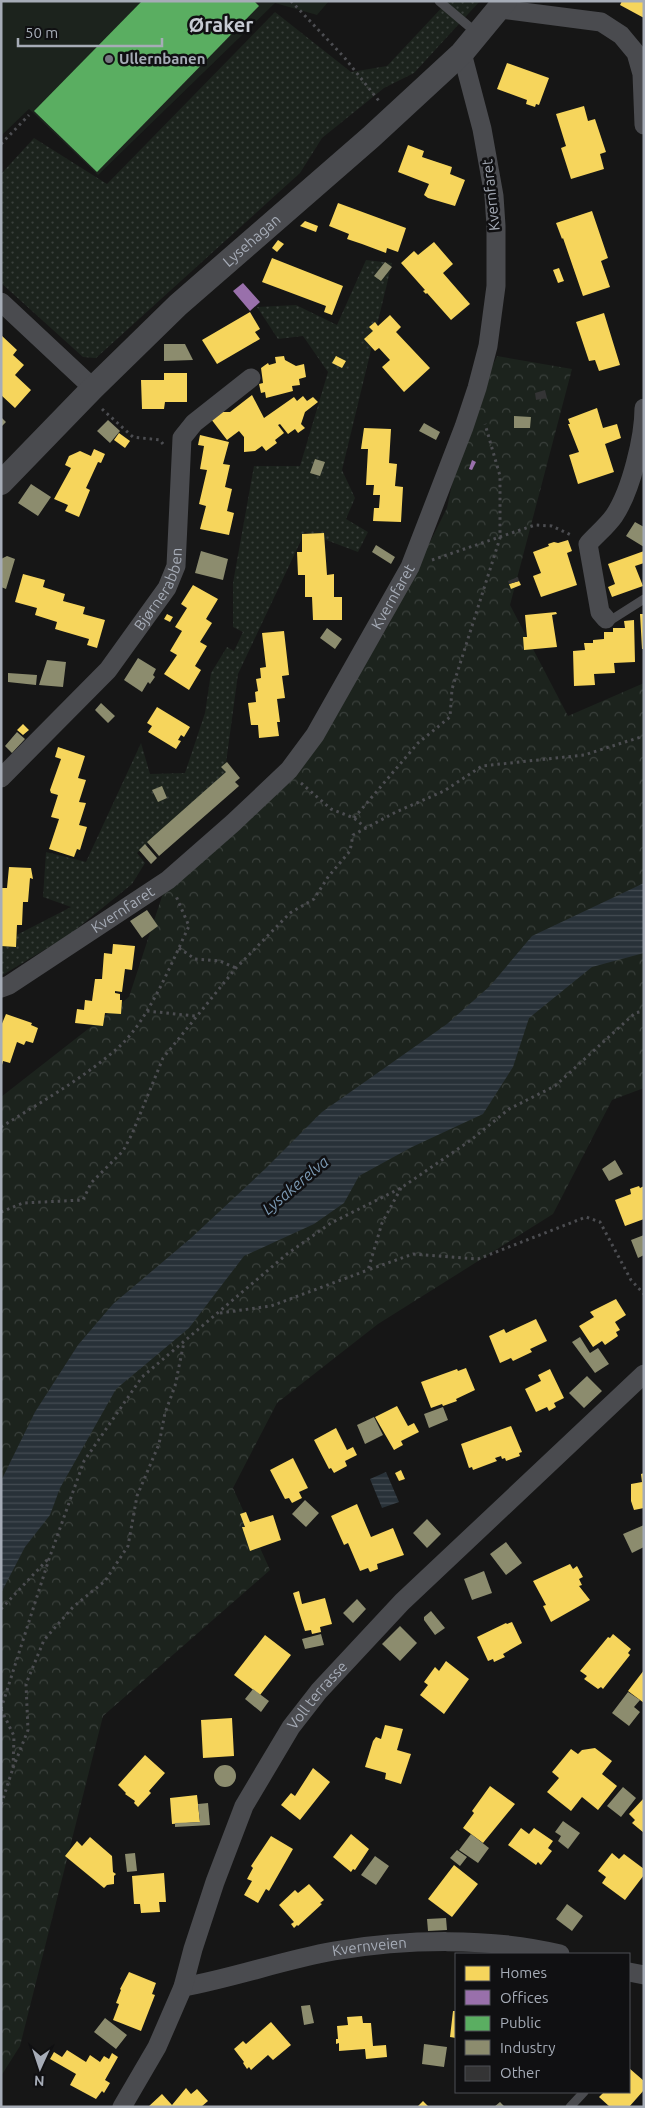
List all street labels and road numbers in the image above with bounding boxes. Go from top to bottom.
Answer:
street label: Kvernfaret [478,158,503,232]
street label: Lysehagan [219,211,284,270]
street label: Bjørnerabben [130,547,185,633]
street label: Kvernfaret [368,561,418,632]
street label: Kvernfaret [88,882,157,936]
street label: Voll terrasse [283,1658,350,1733]
street label: Kvernveien [331,1934,407,1959]

